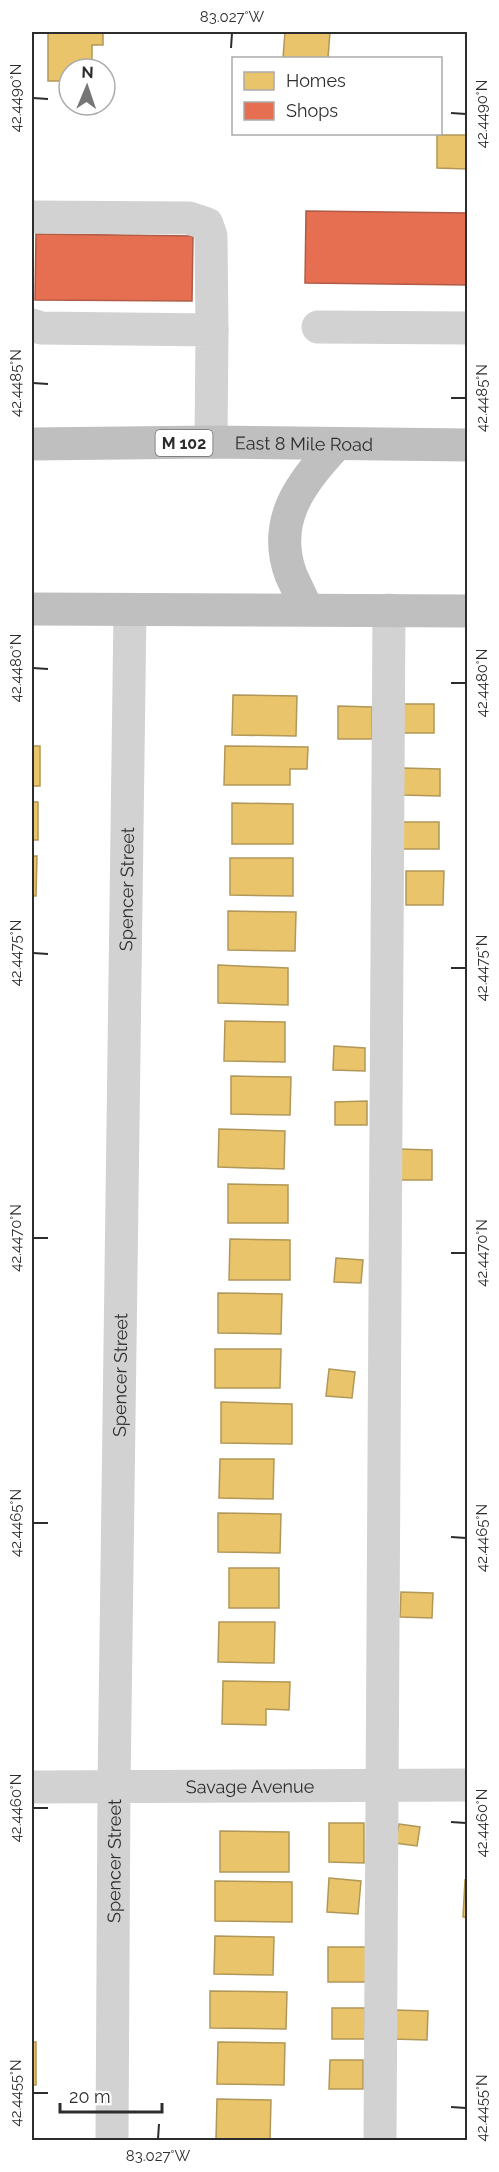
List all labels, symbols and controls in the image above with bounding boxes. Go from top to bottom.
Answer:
text: 83.027°W [200,8,265,26]
north arrow [57,57,117,117]
legend [232,57,442,135]
text: N [81,63,94,82]
text: 42.4490°N [7,64,25,132]
text: Homes [286,70,346,91]
text: 42.4490°N [473,80,491,148]
text: Shops [286,100,338,121]
text: 42.4485°N [7,349,25,417]
text: 42.4485°N [473,364,491,432]
road number: M 102 [156,430,213,456]
street label: East 8 Mile Road [235,432,373,454]
text: 42.4480°N [7,634,25,702]
text: 42.4480°N [473,649,491,717]
street label: Spencer Street [115,827,138,951]
text: 42.4475°N [7,920,25,986]
text: 42.4475°N [473,935,491,1001]
text: 42.4470°N [7,1204,25,1272]
text: 42.4470°N [473,1219,491,1287]
street label: Spencer Street [108,1313,131,1437]
text: 42.4465°N [7,1489,25,1557]
text: 42.4465°N [473,1504,491,1572]
text: 42.4460°N [7,1774,25,1842]
street label: Savage Avenue [186,1775,315,1797]
text: 42.4460°N [473,1789,491,1857]
street label: Spencer Street [103,1799,124,1923]
text: 42.4455°N [7,2059,25,2127]
text: 42.4455°N [473,2074,491,2142]
scale bar [60,2076,162,2114]
text: 20 m [69,2086,111,2107]
text: 83.027°W [126,2147,191,2165]

